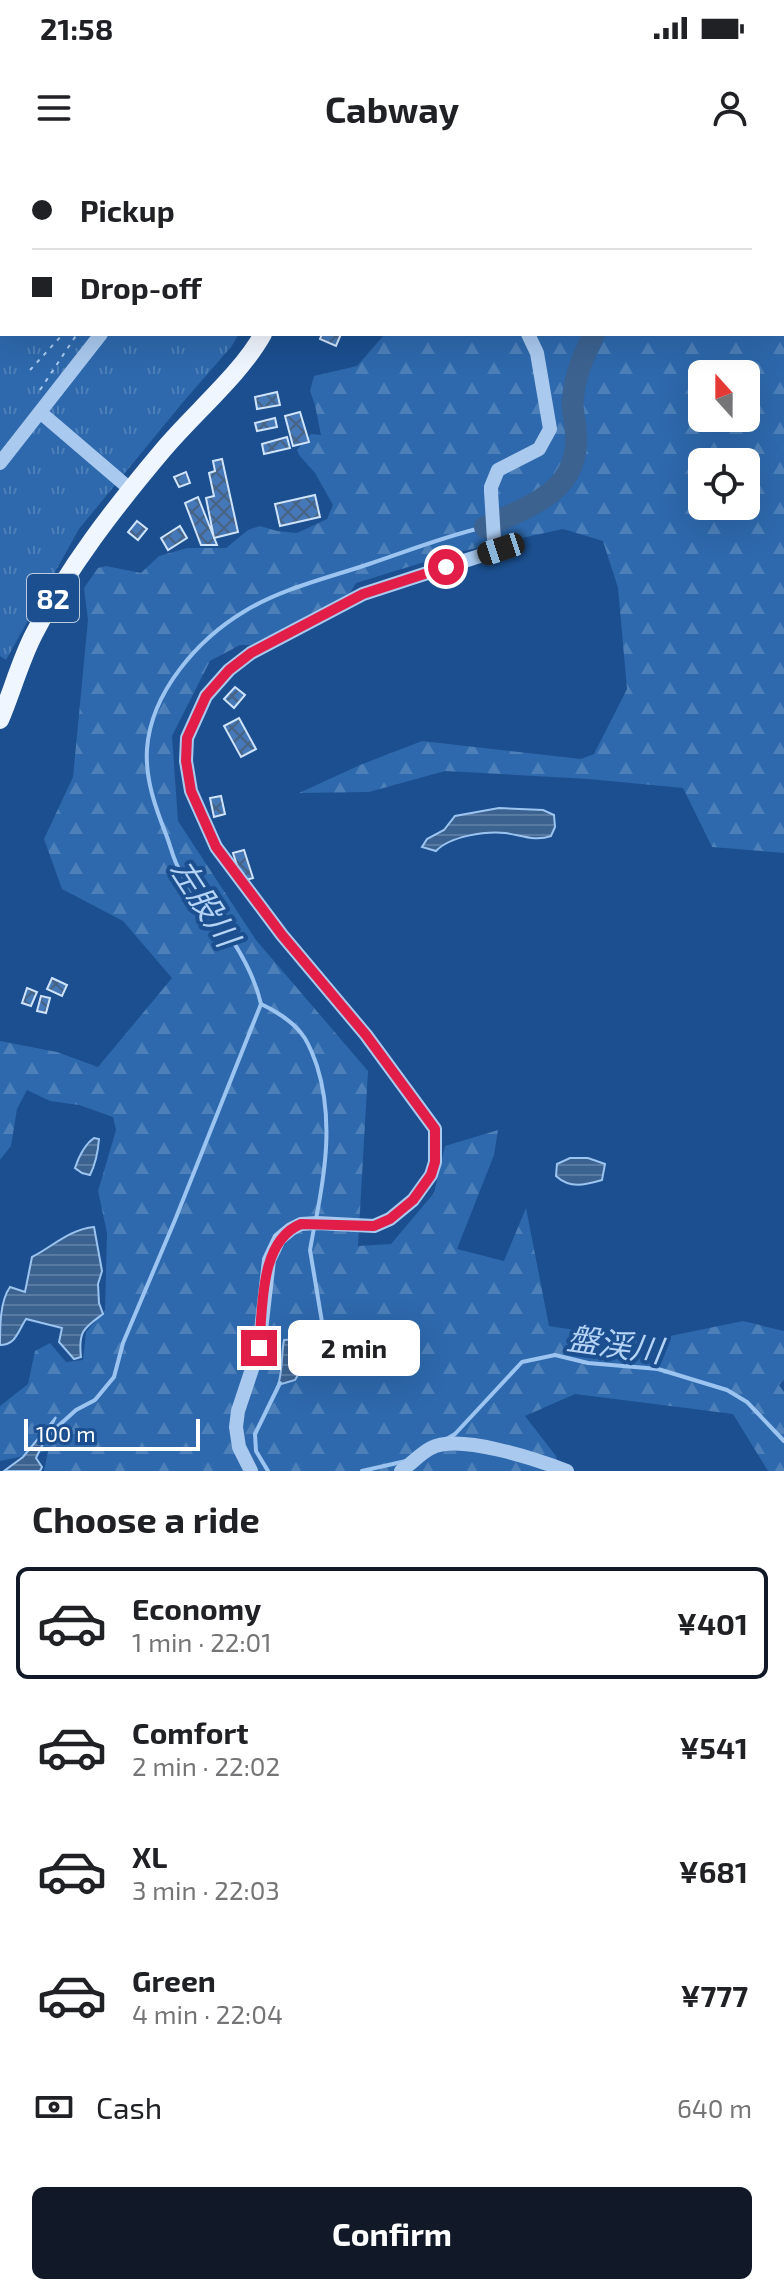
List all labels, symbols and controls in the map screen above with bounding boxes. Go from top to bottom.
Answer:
text: 21:58 [40,10,113,46]
icon: menu [32,86,76,130]
icon: person [708,86,752,130]
text: Cabway [325,87,459,130]
text: Pickup [80,192,175,228]
text: Drop-off [80,269,202,305]
north arrow [688,360,760,432]
map controls [688,360,760,520]
button: locate [688,448,760,520]
car [474,530,528,568]
route start [428,549,464,585]
road number: 82 [27,574,79,622]
water label: 左股川 [164,851,250,955]
water label: 盤渓川 [565,1318,668,1369]
callout: 2 min [287,1320,419,1376]
route end [241,1330,277,1366]
text: 2 min [321,1332,387,1363]
scale bar [24,1415,200,1451]
text: 100 m [36,1420,95,1446]
text: Choose a ride [32,1497,260,1540]
icon: car [36,1587,108,1659]
text: Economy [132,1590,261,1626]
text: ¥401 [677,1605,748,1641]
text: 1 min · 22:01 [132,1626,272,1657]
icon: car [36,1711,108,1783]
text: Comfort [132,1714,249,1750]
text: ¥541 [679,1729,748,1765]
text: 2 min · 22:02 [132,1750,280,1781]
icon: car [36,1835,108,1907]
text: XL [132,1838,167,1874]
text: ¥681 [679,1853,748,1889]
text: 3 min · 22:03 [132,1874,280,1905]
icon: car [36,1959,108,2031]
text: Green [132,1962,216,1998]
text: ¥777 [681,1977,748,2013]
text: 4 min · 22:04 [132,1998,283,2029]
icon: cash [32,2085,76,2129]
text: Cash [96,2089,162,2125]
text: 640 m [677,2092,752,2123]
button: Confirm [32,2187,752,2279]

